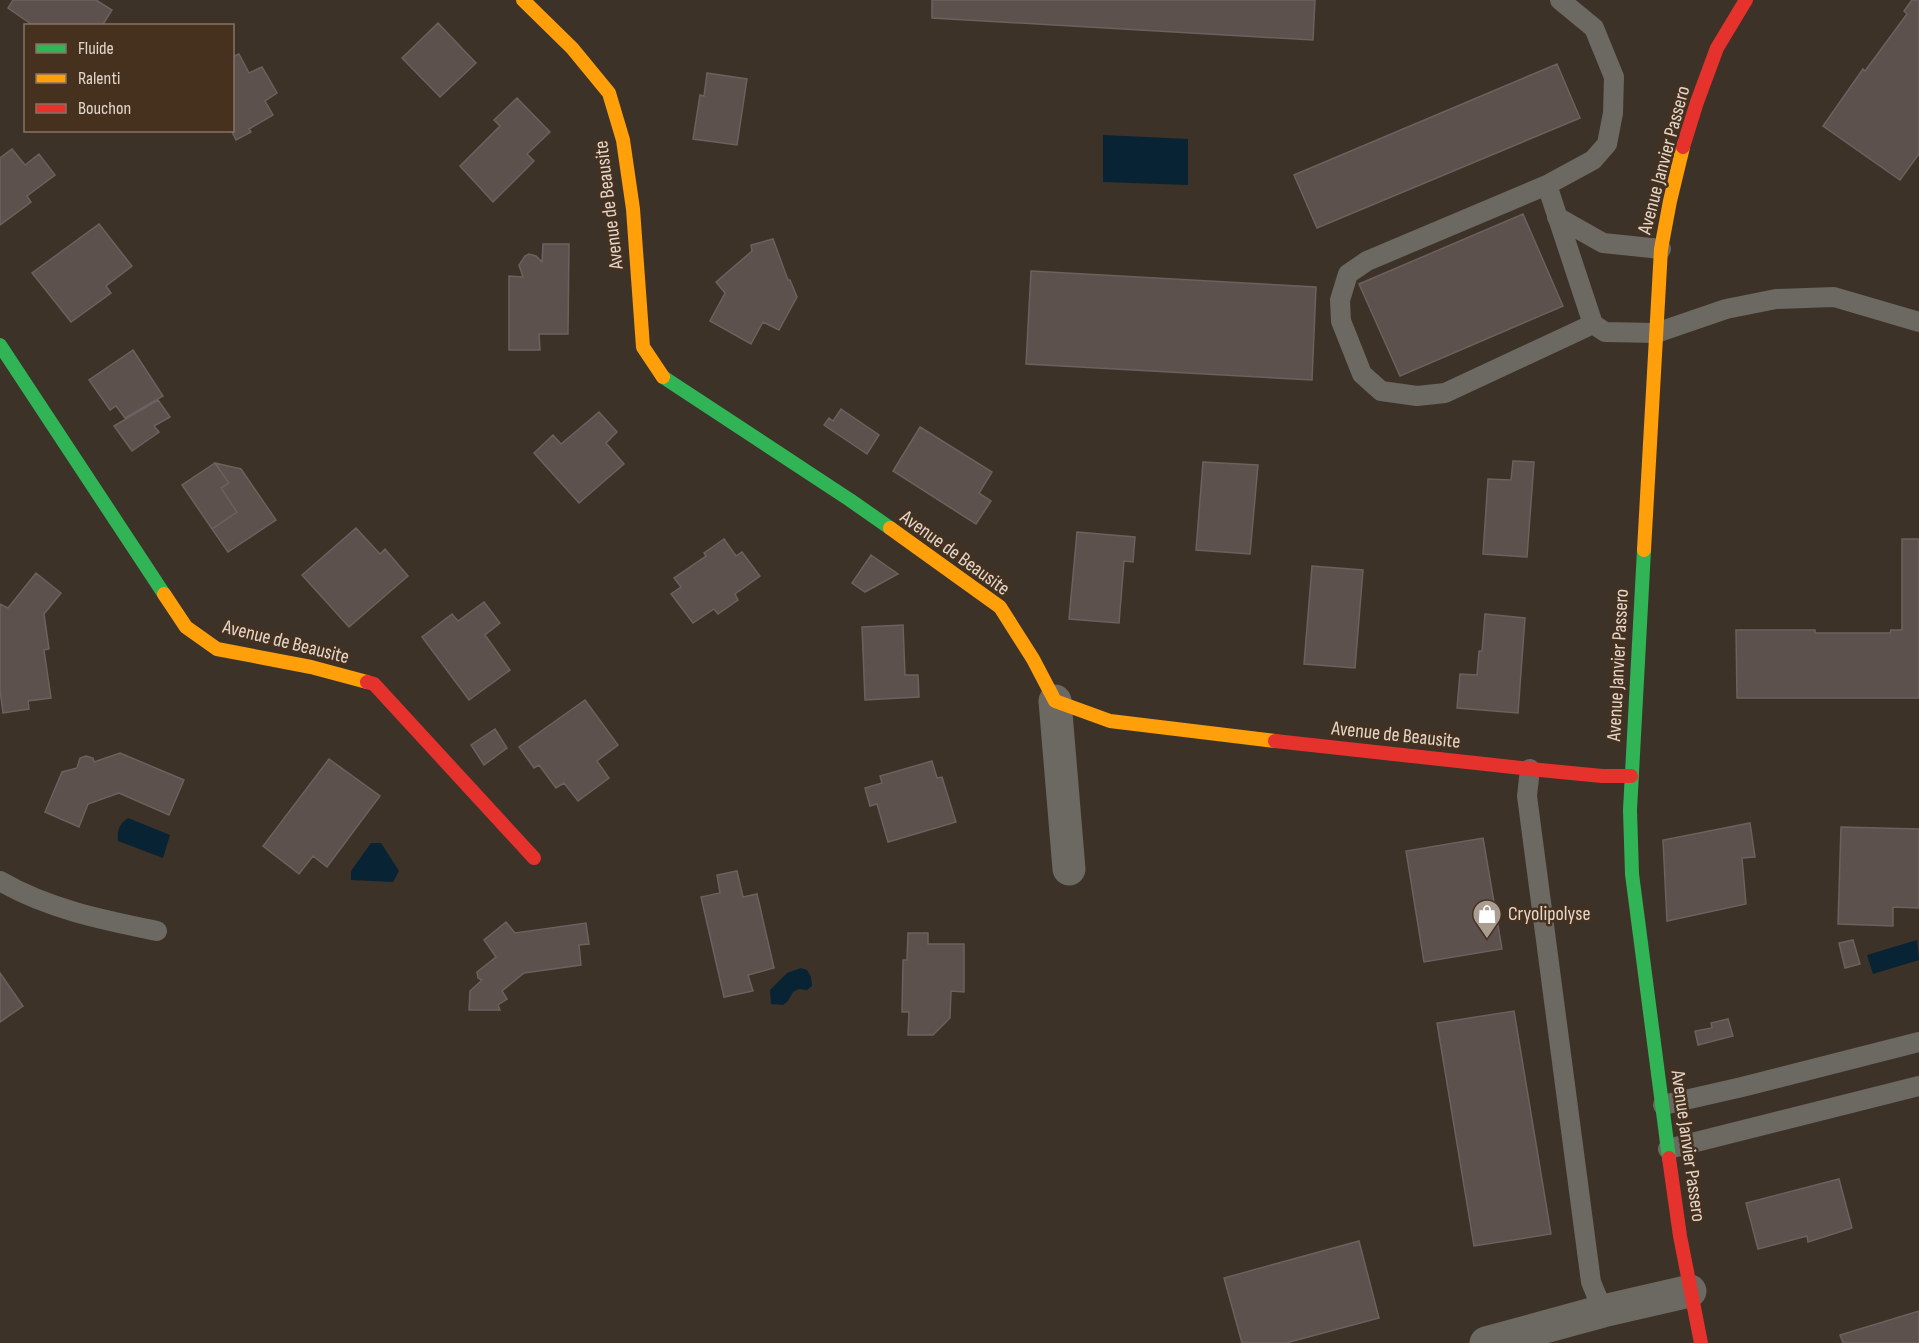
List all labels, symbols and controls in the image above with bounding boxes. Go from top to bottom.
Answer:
legend [24,24,234,132]
text: Fluide [78,38,114,59]
text: Ralenti [78,68,120,89]
street label: Avenue Janvier Passero [1632,83,1695,238]
text: Bouchon [78,98,131,119]
street label: Avenue de Beausite [589,139,629,272]
street label: Avenue de Beausite [895,505,1014,601]
street label: Avenue Janvier Passero [1602,588,1634,743]
street label: Avenue de Beausite [219,614,352,669]
street label: Avenue de Beausite [1329,716,1462,754]
shop icon: Cryolipolyse [1471,898,1503,940]
place label: Cryolipolyse [1508,902,1590,926]
street label: Avenue Janvier Passero [1665,1068,1711,1223]

